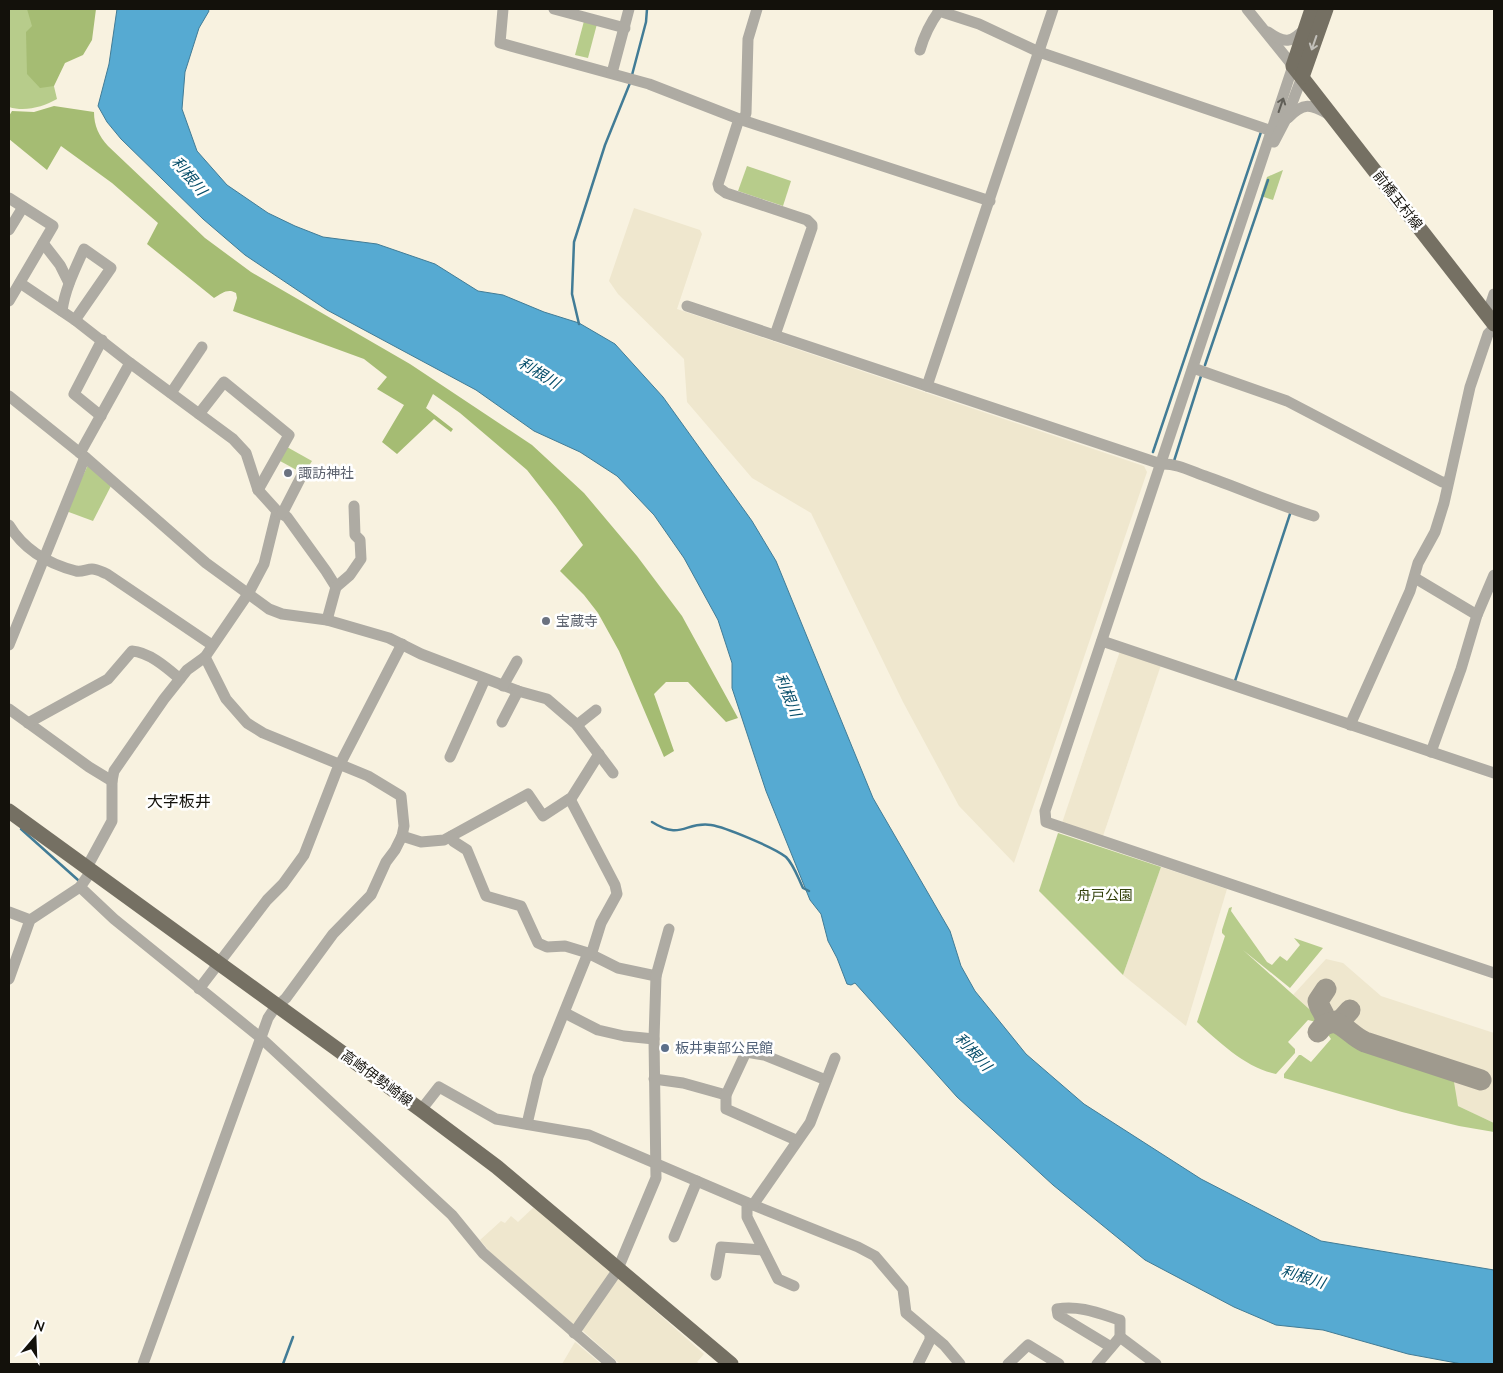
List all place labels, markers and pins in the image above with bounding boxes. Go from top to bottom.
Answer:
place label: 諏訪神社 [298,464,354,483]
marker: 諏訪神社 [282,467,294,479]
place label: 宝蔵寺 [556,612,598,631]
marker: 宝蔵寺 [540,615,552,627]
place label: 板井東部公民館 [675,1039,773,1058]
marker: 板井東部公民館 [659,1042,671,1054]

